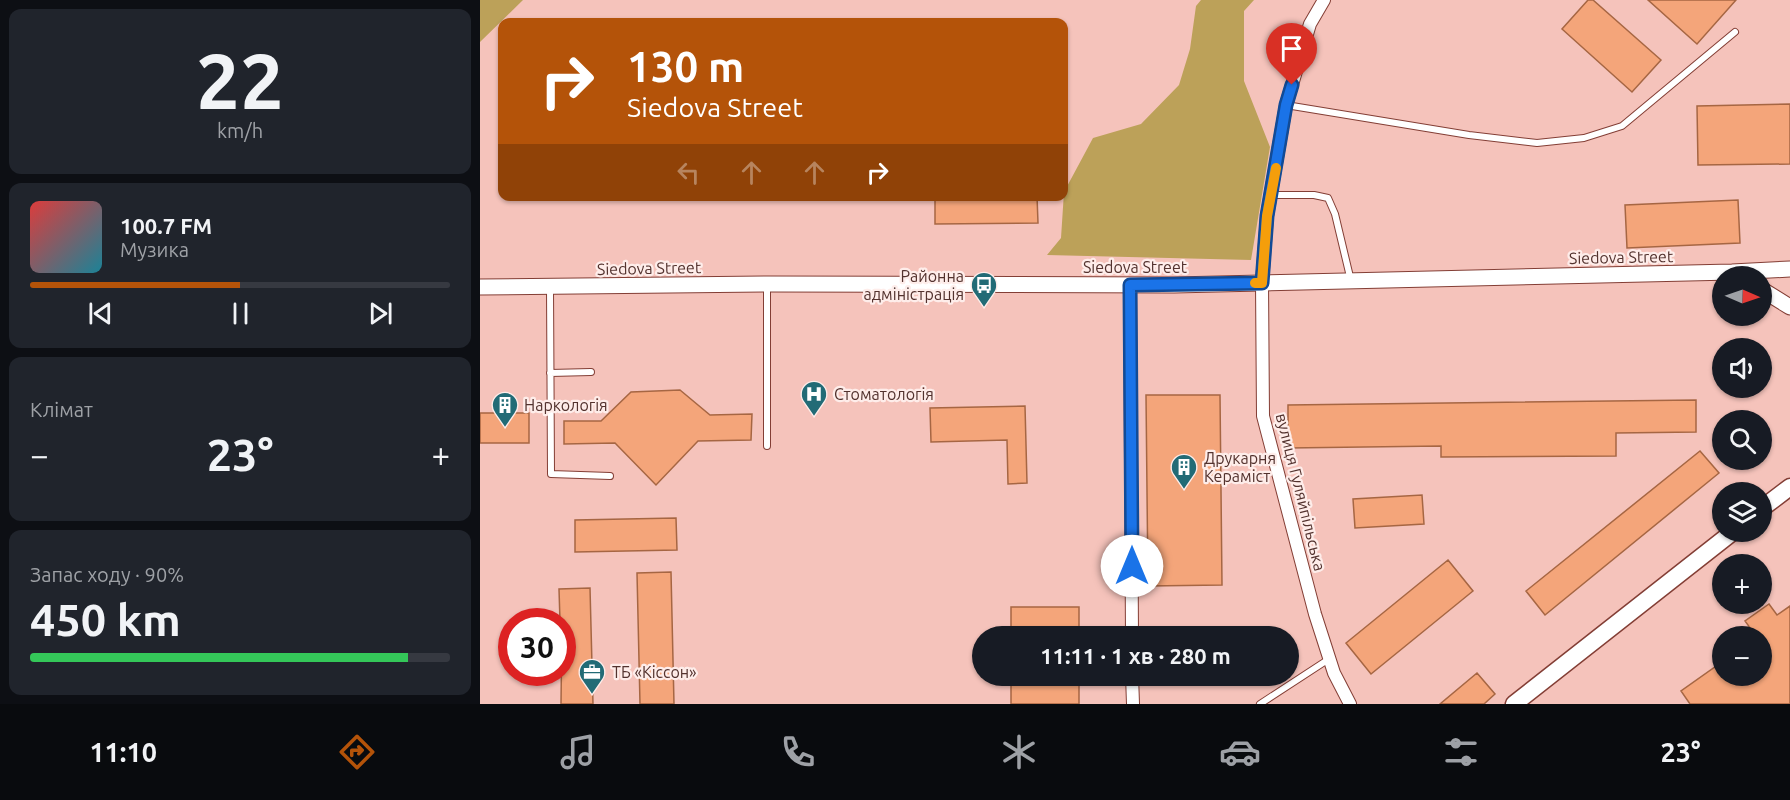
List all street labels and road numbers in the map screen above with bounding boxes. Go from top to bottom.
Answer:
street label: Siedova Street [1569,247,1674,267]
street label: Siedova Street [597,258,702,278]
street label: Siedova Street [1083,258,1188,276]
street label: вулиця Гуляйпільська [1273,411,1329,573]

